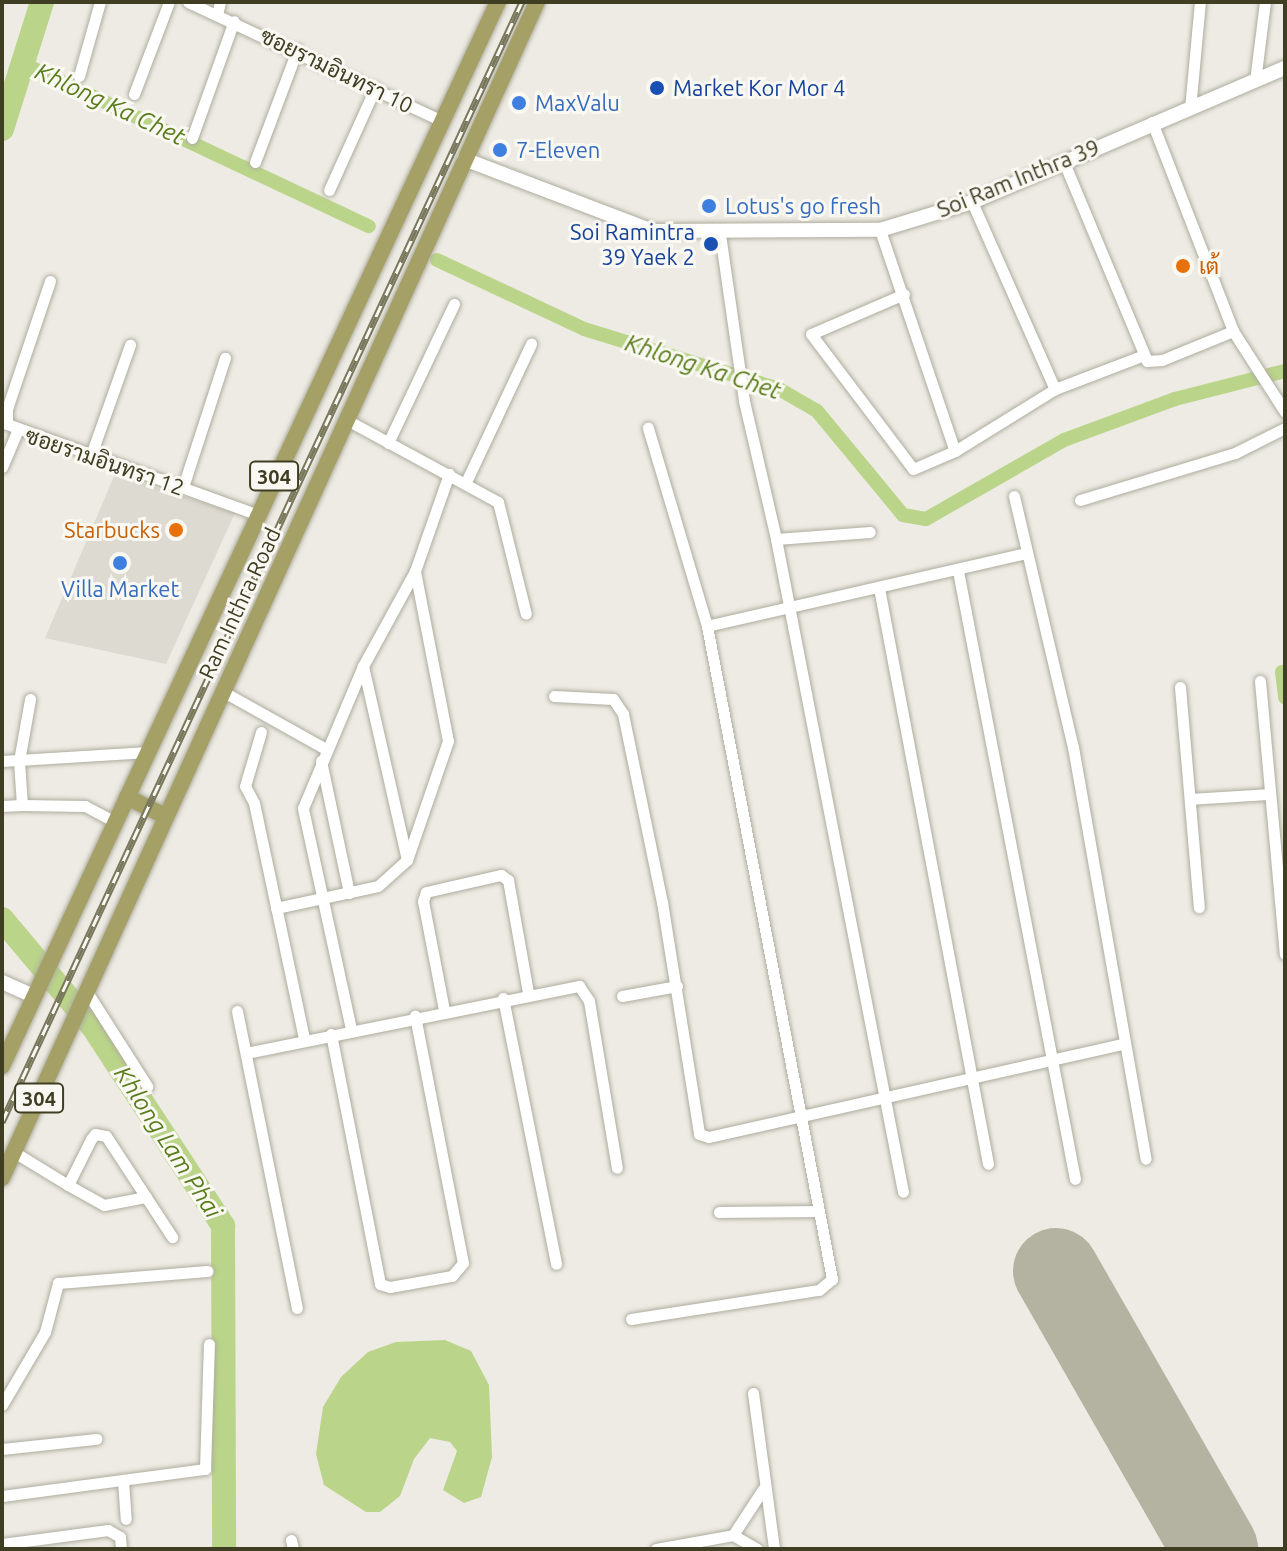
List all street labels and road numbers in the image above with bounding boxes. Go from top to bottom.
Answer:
street label: ซอยรามอินทรา 10 [256,22,418,118]
street label: Soi Ram Inthra 39 [933,133,1103,223]
street label: ซอยรามอินทรา 12 [22,421,188,501]
road number: 304 [248,460,300,492]
street label: Ram Inthra Road [192,523,286,683]
road number: 304 [13,1082,65,1114]

